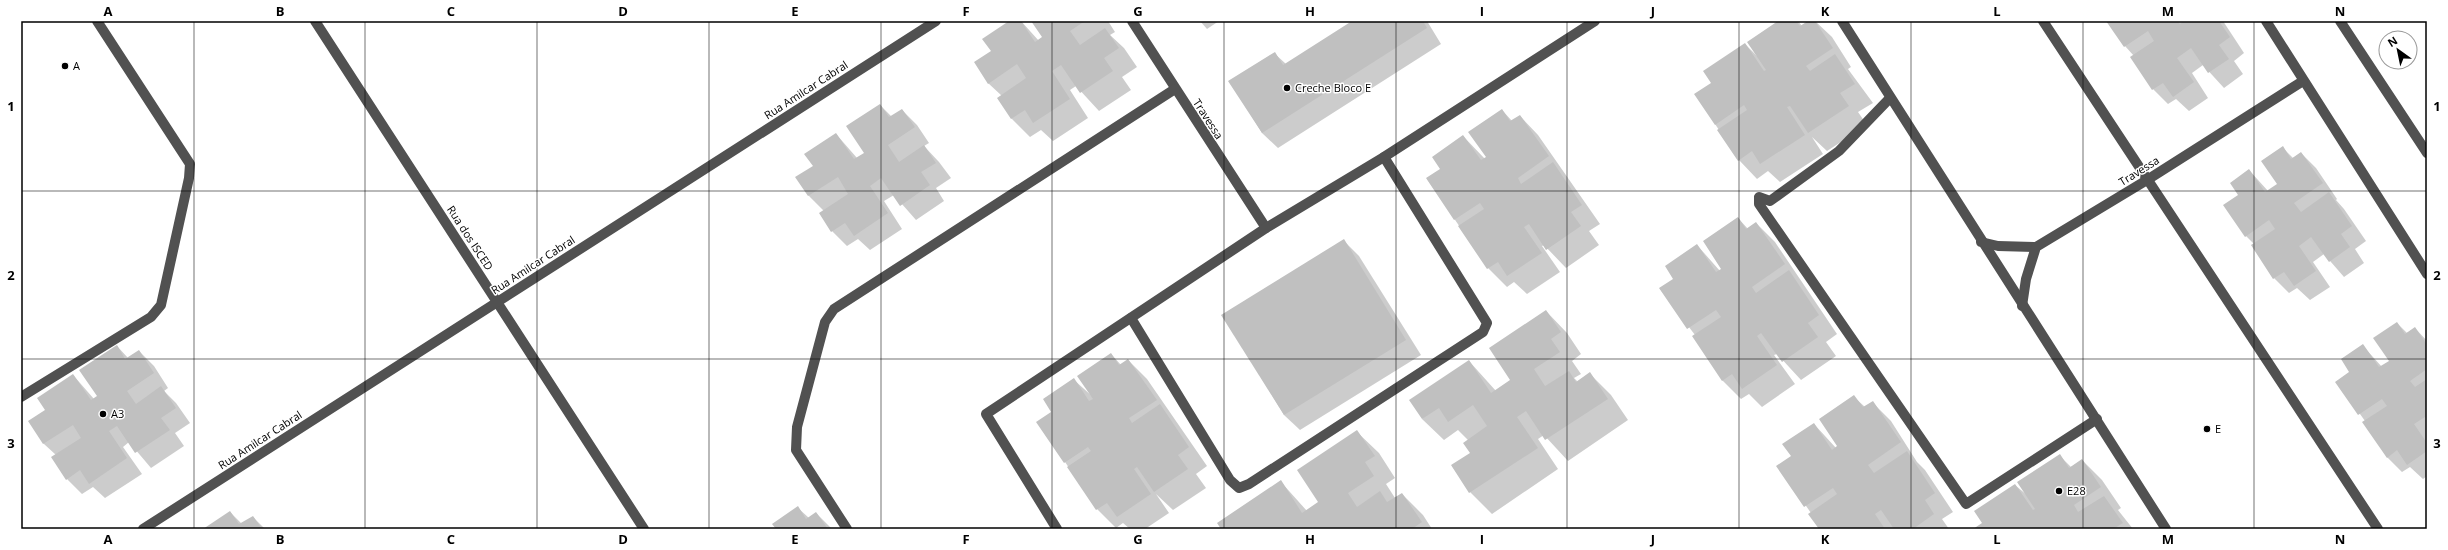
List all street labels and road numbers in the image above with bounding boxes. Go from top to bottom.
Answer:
street label: Rua Amilcar Cabral [761,57,851,122]
street label: Travessa [1190,96,1227,142]
street label: Travessa [2116,152,2162,189]
street label: Rua dos ISCED [444,203,497,273]
street label: Rua Amilcar Cabral [488,232,578,297]
street label: Rua Amilcar Cabral [215,407,305,472]

